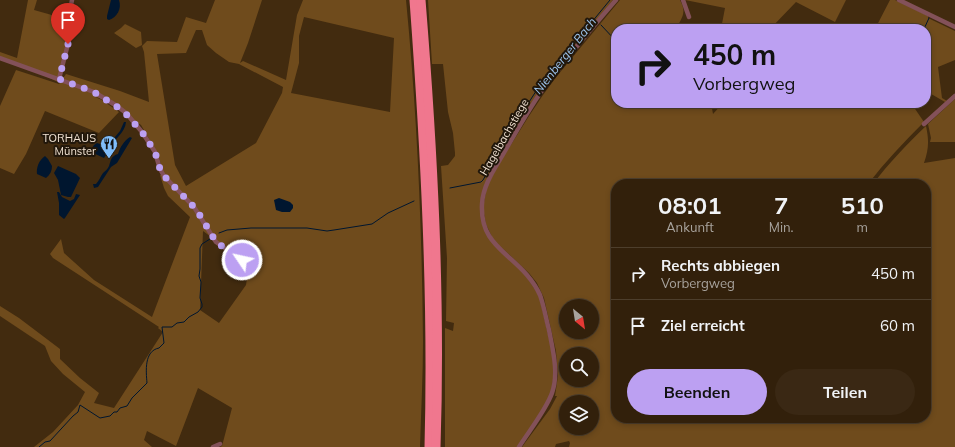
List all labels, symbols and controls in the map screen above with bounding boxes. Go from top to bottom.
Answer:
pin [51,3,85,44]
icon: arrive [57,9,79,31]
water label: Nienberger Bach [530,14,599,97]
text: 450 m [693,37,776,72]
icon: right [627,40,679,92]
text: Vorbergweg [693,72,795,95]
street label: Hagelbachstiege [476,96,532,178]
place label: TORHAUS Münster [42,131,96,158]
restaurant icon: TORHAUS Münster [99,134,119,159]
text: 08:01 [658,190,722,220]
text: 7 [774,190,788,220]
text: 510 [841,190,884,220]
text: Ankunft [666,219,714,235]
text: Min. [769,219,794,235]
text: m [857,219,868,235]
position arrow [221,239,263,281]
text: Rechts abbiegen [661,256,780,275]
icon: right [627,263,649,285]
text: 450 m [871,264,915,283]
text: Vorbergweg [661,275,735,291]
north arrow [559,299,599,339]
map controls [559,299,599,435]
icon: arrive [627,315,649,337]
text: Ziel erreicht [661,316,745,335]
text: 60 m [880,316,915,335]
button: search [559,347,599,387]
button: Beenden [627,369,767,415]
button: Teilen [775,369,915,415]
button: layers [559,395,599,435]

